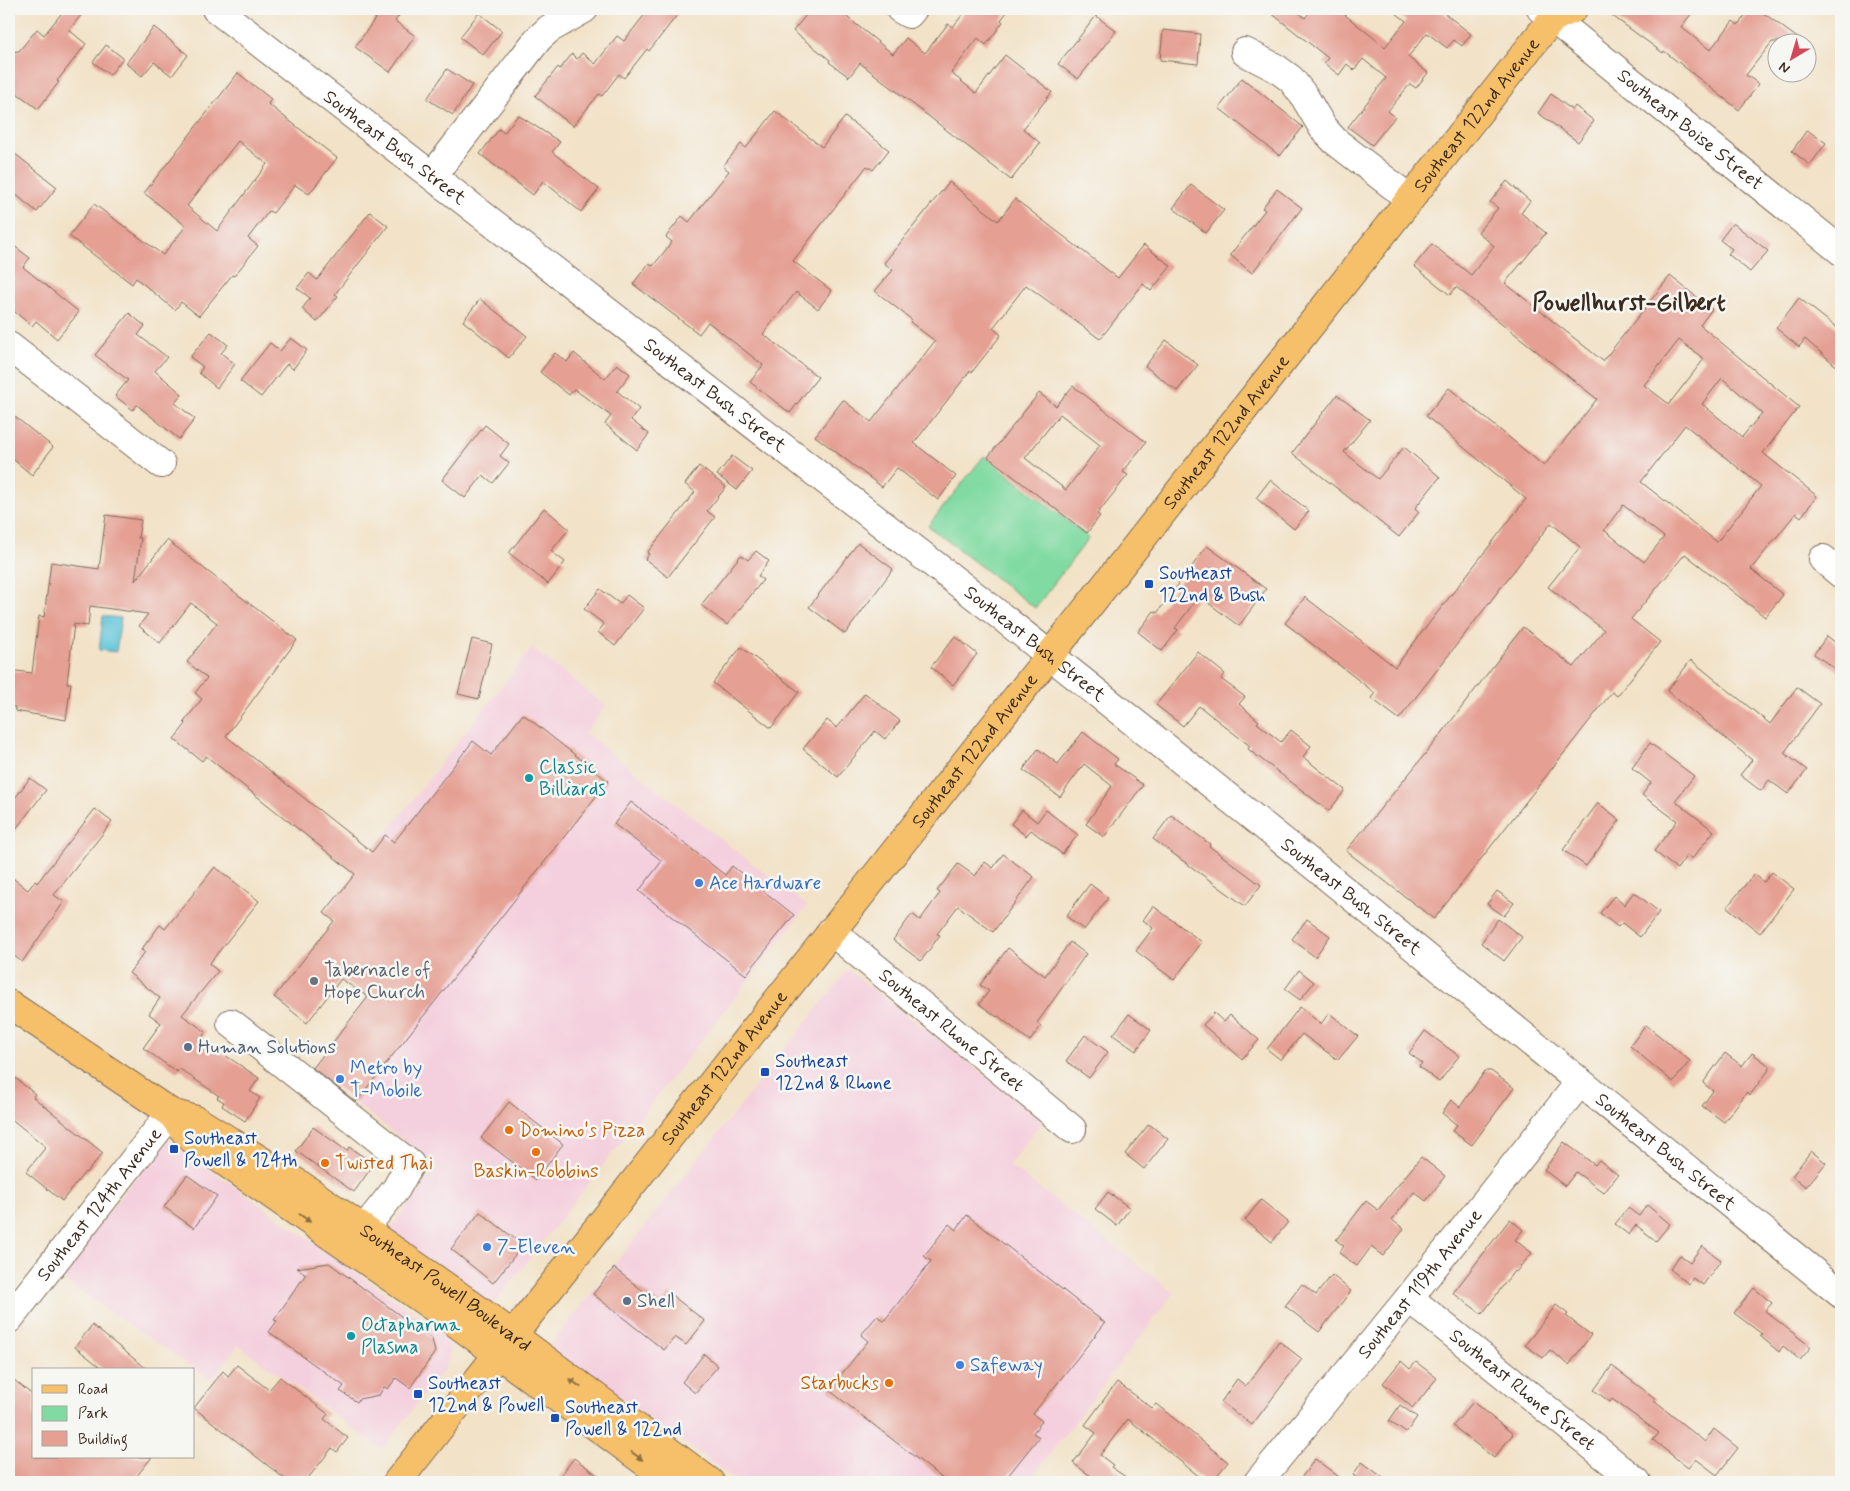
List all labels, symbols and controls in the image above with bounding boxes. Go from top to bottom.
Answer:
street label: Southeast 122nd Avenue [1408,32,1545,197]
north arrow [1768,32,1818,82]
text: N [1775,57,1794,77]
street label: Southeast Boise Street [1612,63,1769,196]
street label: Southeast Bush Street [318,84,471,210]
district label: Powellhurst-Gilbert [1532,288,1726,319]
street label: Southeast Bush Street [639,332,792,458]
street label: Southeast 122nd Avenue [1157,349,1295,515]
place label: Southeast 122nd & Bush [1159,561,1266,608]
marker: Southeast 122nd & Bush [1143,578,1155,590]
street label: Southeast Bush Street [959,580,1111,708]
street label: Southeast 122nd Avenue [906,668,1043,833]
place label: Classic Billiards [539,755,606,802]
marker: Classic Billiards [523,772,535,784]
street label: Southeast Bush Street [1276,832,1427,961]
place label: Ace Hardware [709,871,821,896]
marker: Ace Hardware [693,877,705,889]
place label: Tabernacle of Hope Church [324,958,430,1005]
street label: Southeast Rhone Street [874,963,1030,1097]
marker: Tabernacle of Hope Church [308,975,320,987]
street label: Southeast 122nd Avenue [655,985,793,1150]
place label: Human Solutions [198,1035,336,1060]
marker: Human Solutions [182,1041,194,1053]
place label: Southeast 122nd & Rhone [775,1049,892,1096]
place label: Metro by T-Mobile [350,1056,422,1103]
marker: Southeast 122nd & Rhone [759,1066,771,1078]
marker: Metro by T-Mobile [334,1073,346,1085]
street label: Southeast Bush Street [1590,1087,1741,1216]
place label: Domino's Pizza [519,1118,645,1143]
street label: Southeast 124th Avenue [31,1122,167,1286]
marker: Domino's Pizza [503,1124,515,1136]
place label: Southeast Powell & 124th [184,1126,298,1173]
marker: Southeast Powell & 124th [168,1143,180,1155]
marker: Baskin-Robbins [530,1146,542,1158]
place label: Twisted Thai [335,1151,433,1176]
marker: Twisted Thai [319,1157,331,1169]
place label: Baskin-Robbins [474,1159,598,1184]
street label: Southeast 119th Avenue [1352,1203,1488,1364]
one-way arrow [298,1213,311,1223]
street label: Southeast Powell Boulevard [355,1218,536,1357]
place label: 7-Eleven [497,1235,575,1260]
marker: 7-Eleven [481,1241,493,1253]
place label: Shell [637,1289,675,1314]
marker: Shell [621,1295,633,1307]
place label: Octapharma Plasma [361,1313,461,1360]
street label: Southeast Rhone Street [1444,1323,1601,1456]
marker: Octapharma Plasma [345,1330,357,1342]
place label: Safeway [970,1353,1043,1379]
marker: Safeway [954,1359,966,1371]
legend [32,1368,195,1458]
place label: Southeast 122nd & Powell [428,1371,545,1418]
place label: Starbucks [801,1371,880,1396]
marker: Starbucks [883,1377,895,1389]
one-way arrow [568,1378,582,1388]
text: Road [78,1380,108,1400]
marker: Southeast 122nd & Powell [412,1388,424,1400]
place label: Southeast Powell & 122nd [565,1395,682,1442]
text: Park [78,1404,108,1424]
marker: Southeast Powell & 122nd [549,1412,561,1424]
text: Building [78,1430,128,1451]
one-way arrow [630,1451,643,1462]

